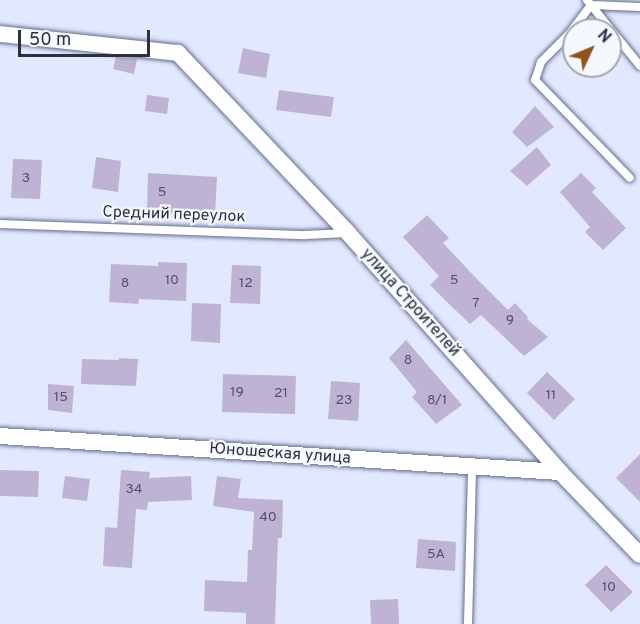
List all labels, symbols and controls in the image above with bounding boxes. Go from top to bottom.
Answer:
scale bar [21,18,153,56]
north arrow [562,18,622,78]
text: N [592,26,615,48]
text: 50 m [29,29,71,52]
house number: 3 [22,171,30,187]
house number: 5 [158,185,166,201]
street label: Средний переулок [102,203,246,227]
street label: улица Строителей [356,245,464,361]
house number: 10 [165,273,179,289]
house number: 5 [450,273,458,289]
house number: 8 [121,276,129,292]
house number: 12 [239,276,253,292]
house number: 7 [472,296,480,312]
house number: 9 [506,313,514,329]
house number: 8 [404,353,412,369]
house number: 19 [230,385,244,401]
house number: 21 [274,386,288,402]
house number: 11 [546,388,556,404]
house number: 15 [54,390,68,406]
house number: 23 [336,393,352,409]
house number: 8/1 [427,393,447,409]
street label: Юношеская улица [209,439,351,469]
house number: 34 [125,482,143,498]
house number: 40 [259,510,277,526]
house number: 5А [427,547,445,563]
house number: 10 [602,580,616,596]

